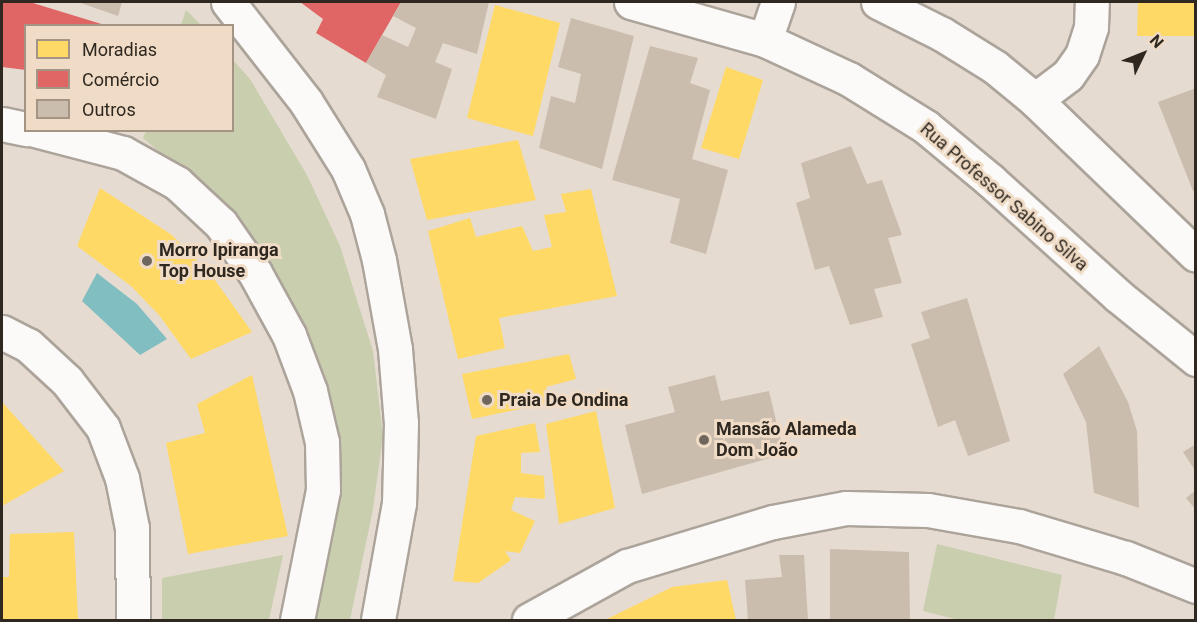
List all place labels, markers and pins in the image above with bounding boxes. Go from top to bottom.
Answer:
place label: Morro Ipiranga Top House [159,240,279,282]
marker: Morro Ipiranga Top House [140,254,154,268]
place label: Praia De Ondina [499,389,628,411]
marker: Praia De Ondina [480,393,494,407]
place label: Mansão Alameda Dom João [716,419,857,462]
marker: Mansão Alameda Dom João [697,433,711,447]

